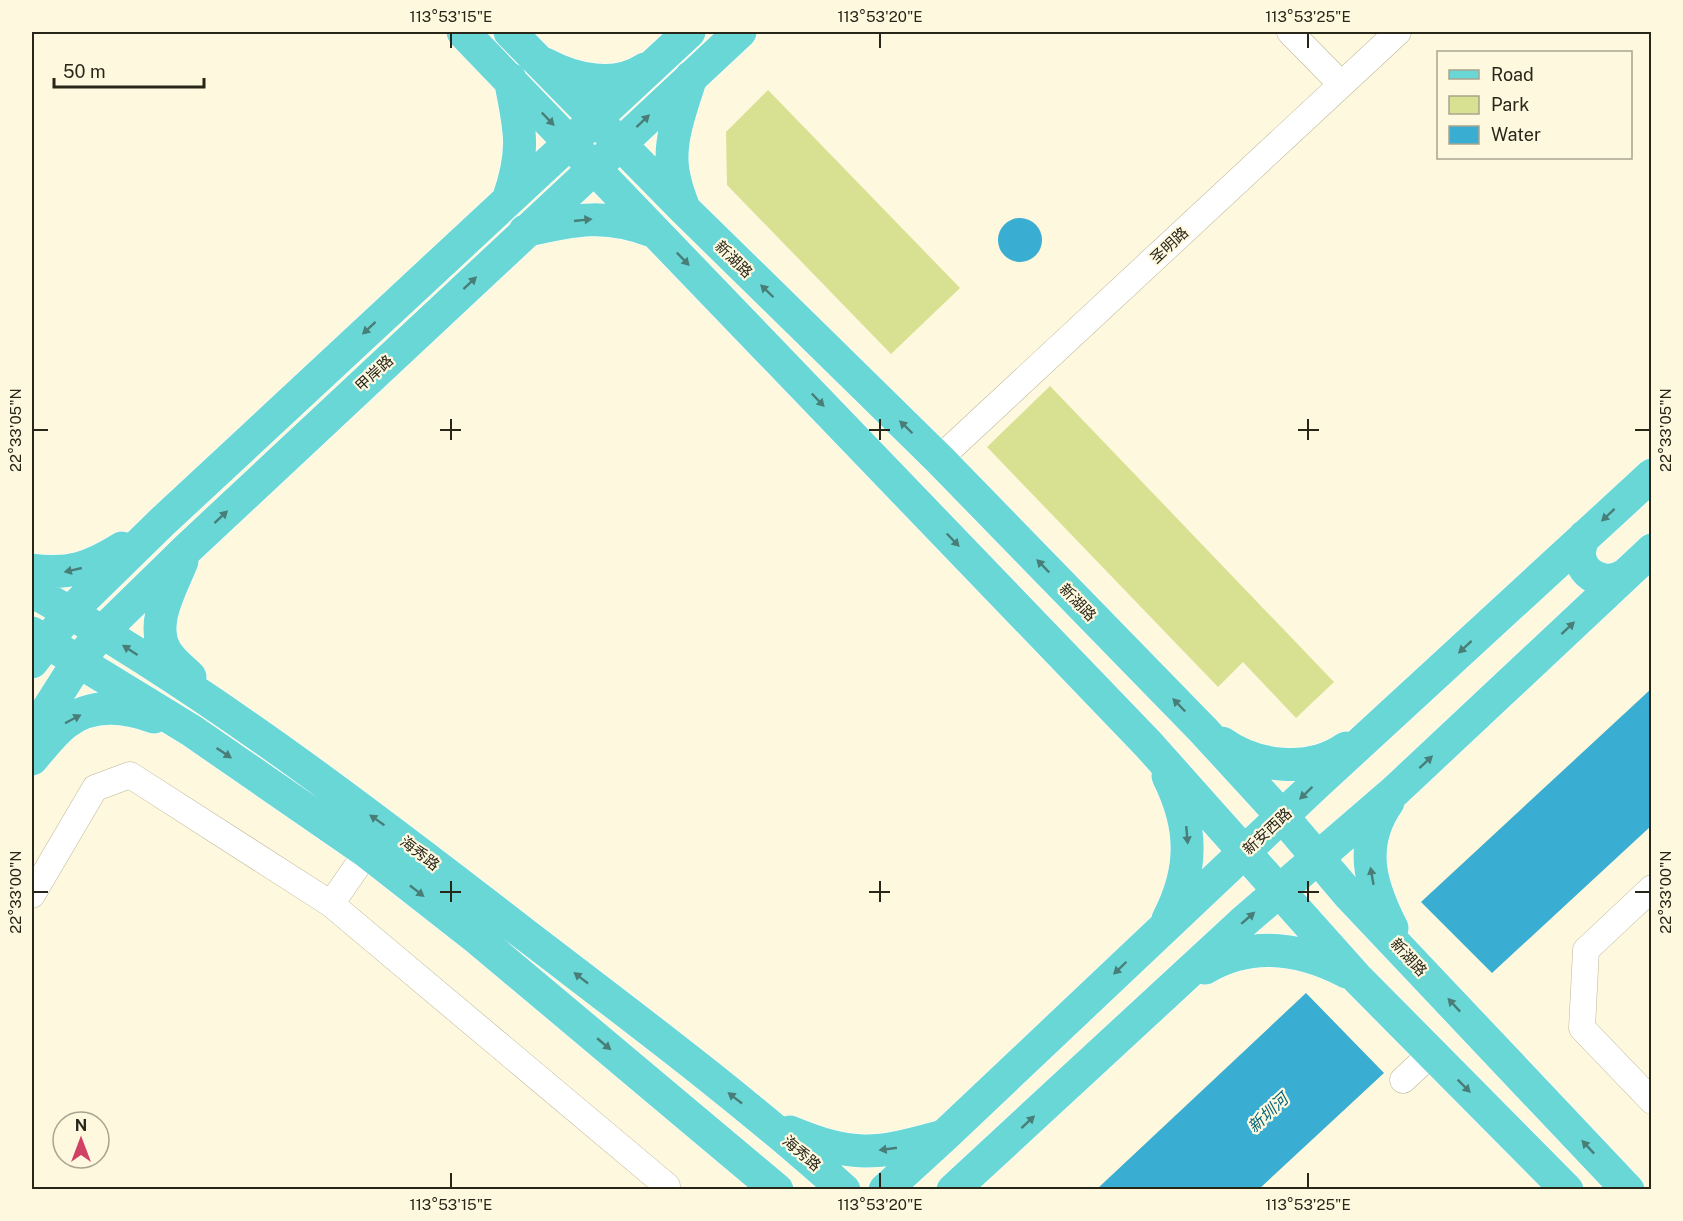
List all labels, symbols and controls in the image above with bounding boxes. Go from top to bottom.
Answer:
text: 113°53'15"E [410,8,492,25]
text: 113°53'20"E [837,8,923,25]
text: 113°53'25"E [1265,8,1351,25]
scale bar [54,51,204,89]
legend [1437,51,1632,159]
text: 50 m [63,61,106,82]
text: Road [1491,64,1534,85]
text: Park [1491,94,1529,115]
one-way arrow [541,111,555,126]
one-way arrow [635,115,650,128]
text: Water [1491,124,1541,145]
one-way arrow [573,215,592,225]
street label: 圣明路 [1147,223,1191,267]
street label: 新湖路 [712,237,756,281]
one-way arrow [676,252,690,267]
one-way arrow [462,277,477,290]
one-way arrow [760,284,774,298]
one-way arrow [363,321,377,335]
street label: 甲岸路 [352,351,396,395]
text: 22°33'05"N [7,388,24,472]
text: 22°33'05"N [1657,388,1674,472]
one-way arrow [811,392,825,407]
one-way arrow [899,420,914,434]
one-way arrow [1601,508,1616,522]
one-way arrow [213,510,228,524]
one-way arrow [946,533,960,548]
one-way arrow [1037,559,1051,573]
one-way arrow [63,566,82,575]
street label: 新湖路 [1056,580,1100,624]
one-way arrow [1561,622,1575,636]
one-way arrow [1458,640,1473,653]
one-way arrow [122,645,138,656]
one-way arrow [1173,699,1187,713]
one-way arrow [65,714,82,724]
one-way arrow [215,747,231,759]
one-way arrow [1418,756,1433,769]
one-way arrow [1300,786,1314,800]
street label: 新安西路 [1239,804,1295,858]
one-way arrow [369,814,385,826]
one-way arrow [1182,826,1192,845]
street label: 海秀路 [397,832,443,874]
text: 22°33'00"N [7,850,24,934]
text: 22°33'00"N [1657,850,1674,934]
one-way arrow [1367,866,1376,885]
one-way arrow [409,884,424,896]
one-way arrow [1240,912,1255,925]
street label: 新湖路 [1387,935,1431,979]
one-way arrow [1113,961,1128,975]
one-way arrow [573,971,589,984]
one-way arrow [1448,998,1461,1013]
one-way arrow [596,1037,612,1050]
one-way arrow [1457,1078,1471,1093]
water label: 新圳河 [1244,1088,1294,1136]
one-way arrow [727,1091,743,1104]
north arrow [51,1110,111,1170]
one-way arrow [1020,1115,1034,1129]
text: N [75,1116,87,1135]
street label: 海秀路 [779,1132,825,1174]
one-way arrow [1582,1140,1595,1155]
one-way arrow [878,1145,897,1154]
text: 113°53'15"E [410,1196,492,1213]
text: 113°53'20"E [837,1196,923,1213]
text: 113°53'25"E [1265,1196,1351,1213]

